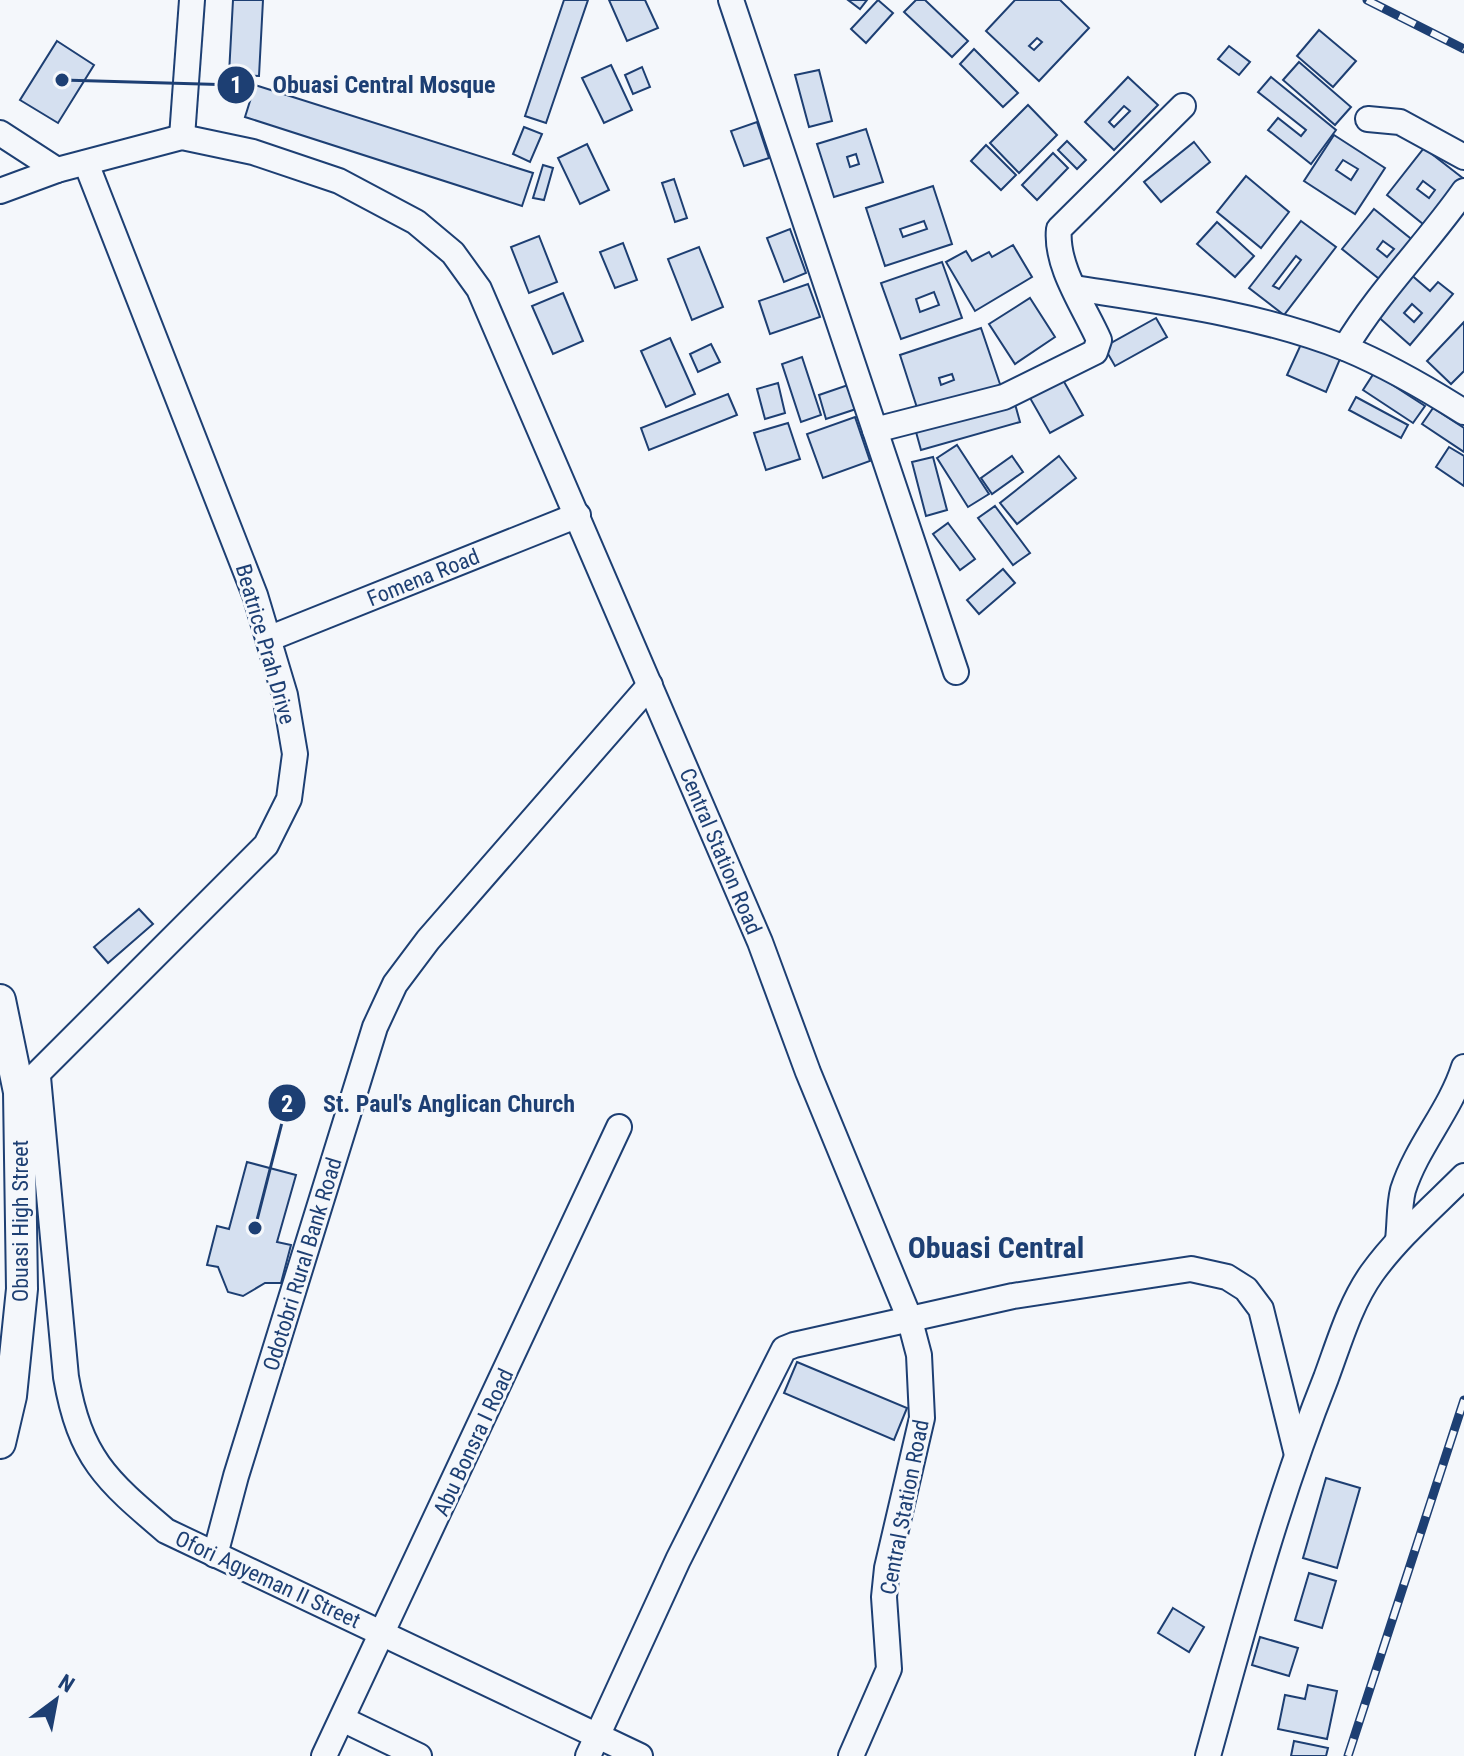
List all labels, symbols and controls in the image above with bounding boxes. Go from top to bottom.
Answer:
callout: Obuasi Central Mosque [216,61,511,109]
text: 1 [230,71,242,99]
text: Obuasi Central Mosque [272,71,496,99]
street label: Fomena Road [363,544,483,611]
street label: Beatrice Prah Drive [231,561,300,727]
street label: Central Station Road [674,764,767,938]
callout: St. Paul's Anglican Church [267,1079,591,1127]
text: 2 [281,1090,293,1118]
text: St. Paul's Anglican Church [323,1090,575,1118]
street label: Obuasi High Street [8,1140,33,1302]
street label: Odotobri Rural Bank Road [258,1154,347,1374]
district label: Obuasi Central [908,1230,1084,1265]
street label: Abu Bonsra I Road [428,1365,518,1520]
street label: Central Station Road [875,1417,934,1597]
street label: Ofori Agyeman II Street [171,1526,364,1633]
north arrow [16,1660,96,1740]
text: N [54,1669,79,1698]

